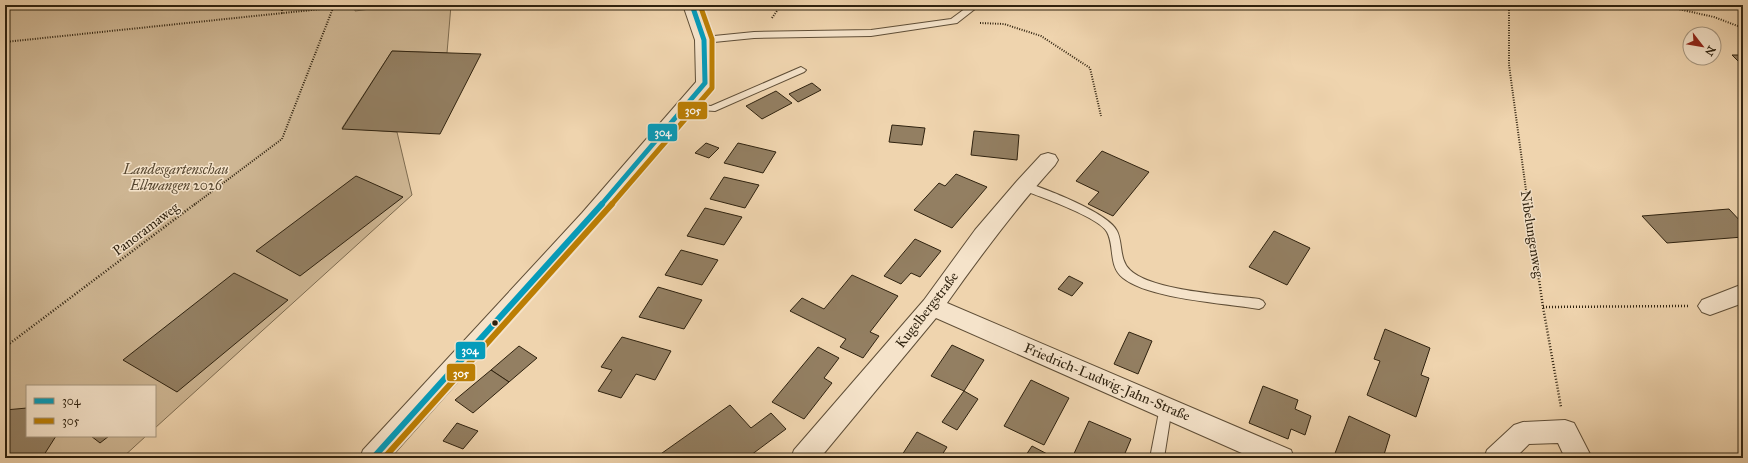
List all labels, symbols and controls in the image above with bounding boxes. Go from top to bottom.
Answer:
north arrow [1682,26,1722,66]
text: N [1702,44,1718,59]
line badge: 305 [677,101,708,120]
text: 305 [685,104,702,118]
line badge: 304 [647,123,678,142]
text: 304 [655,126,672,140]
park label: Landesgartenschau Ellwangen 2026 [122,161,229,194]
street label: Nibelungenweg [1517,189,1547,279]
street label: Panoramaweg [110,198,183,259]
street label: Kugelbergstraße [892,268,962,351]
unlabelled marker [490,318,500,328]
street label: Friedrich-Ludwig-Jahn-Straße [1021,339,1193,426]
line badge: 304 [455,341,486,360]
text: 304 [462,344,479,358]
line badge: 305 [446,363,476,382]
text: 305 [453,367,470,381]
legend [26,385,156,437]
text: 304 [62,394,81,408]
text: 305 [62,414,80,428]

